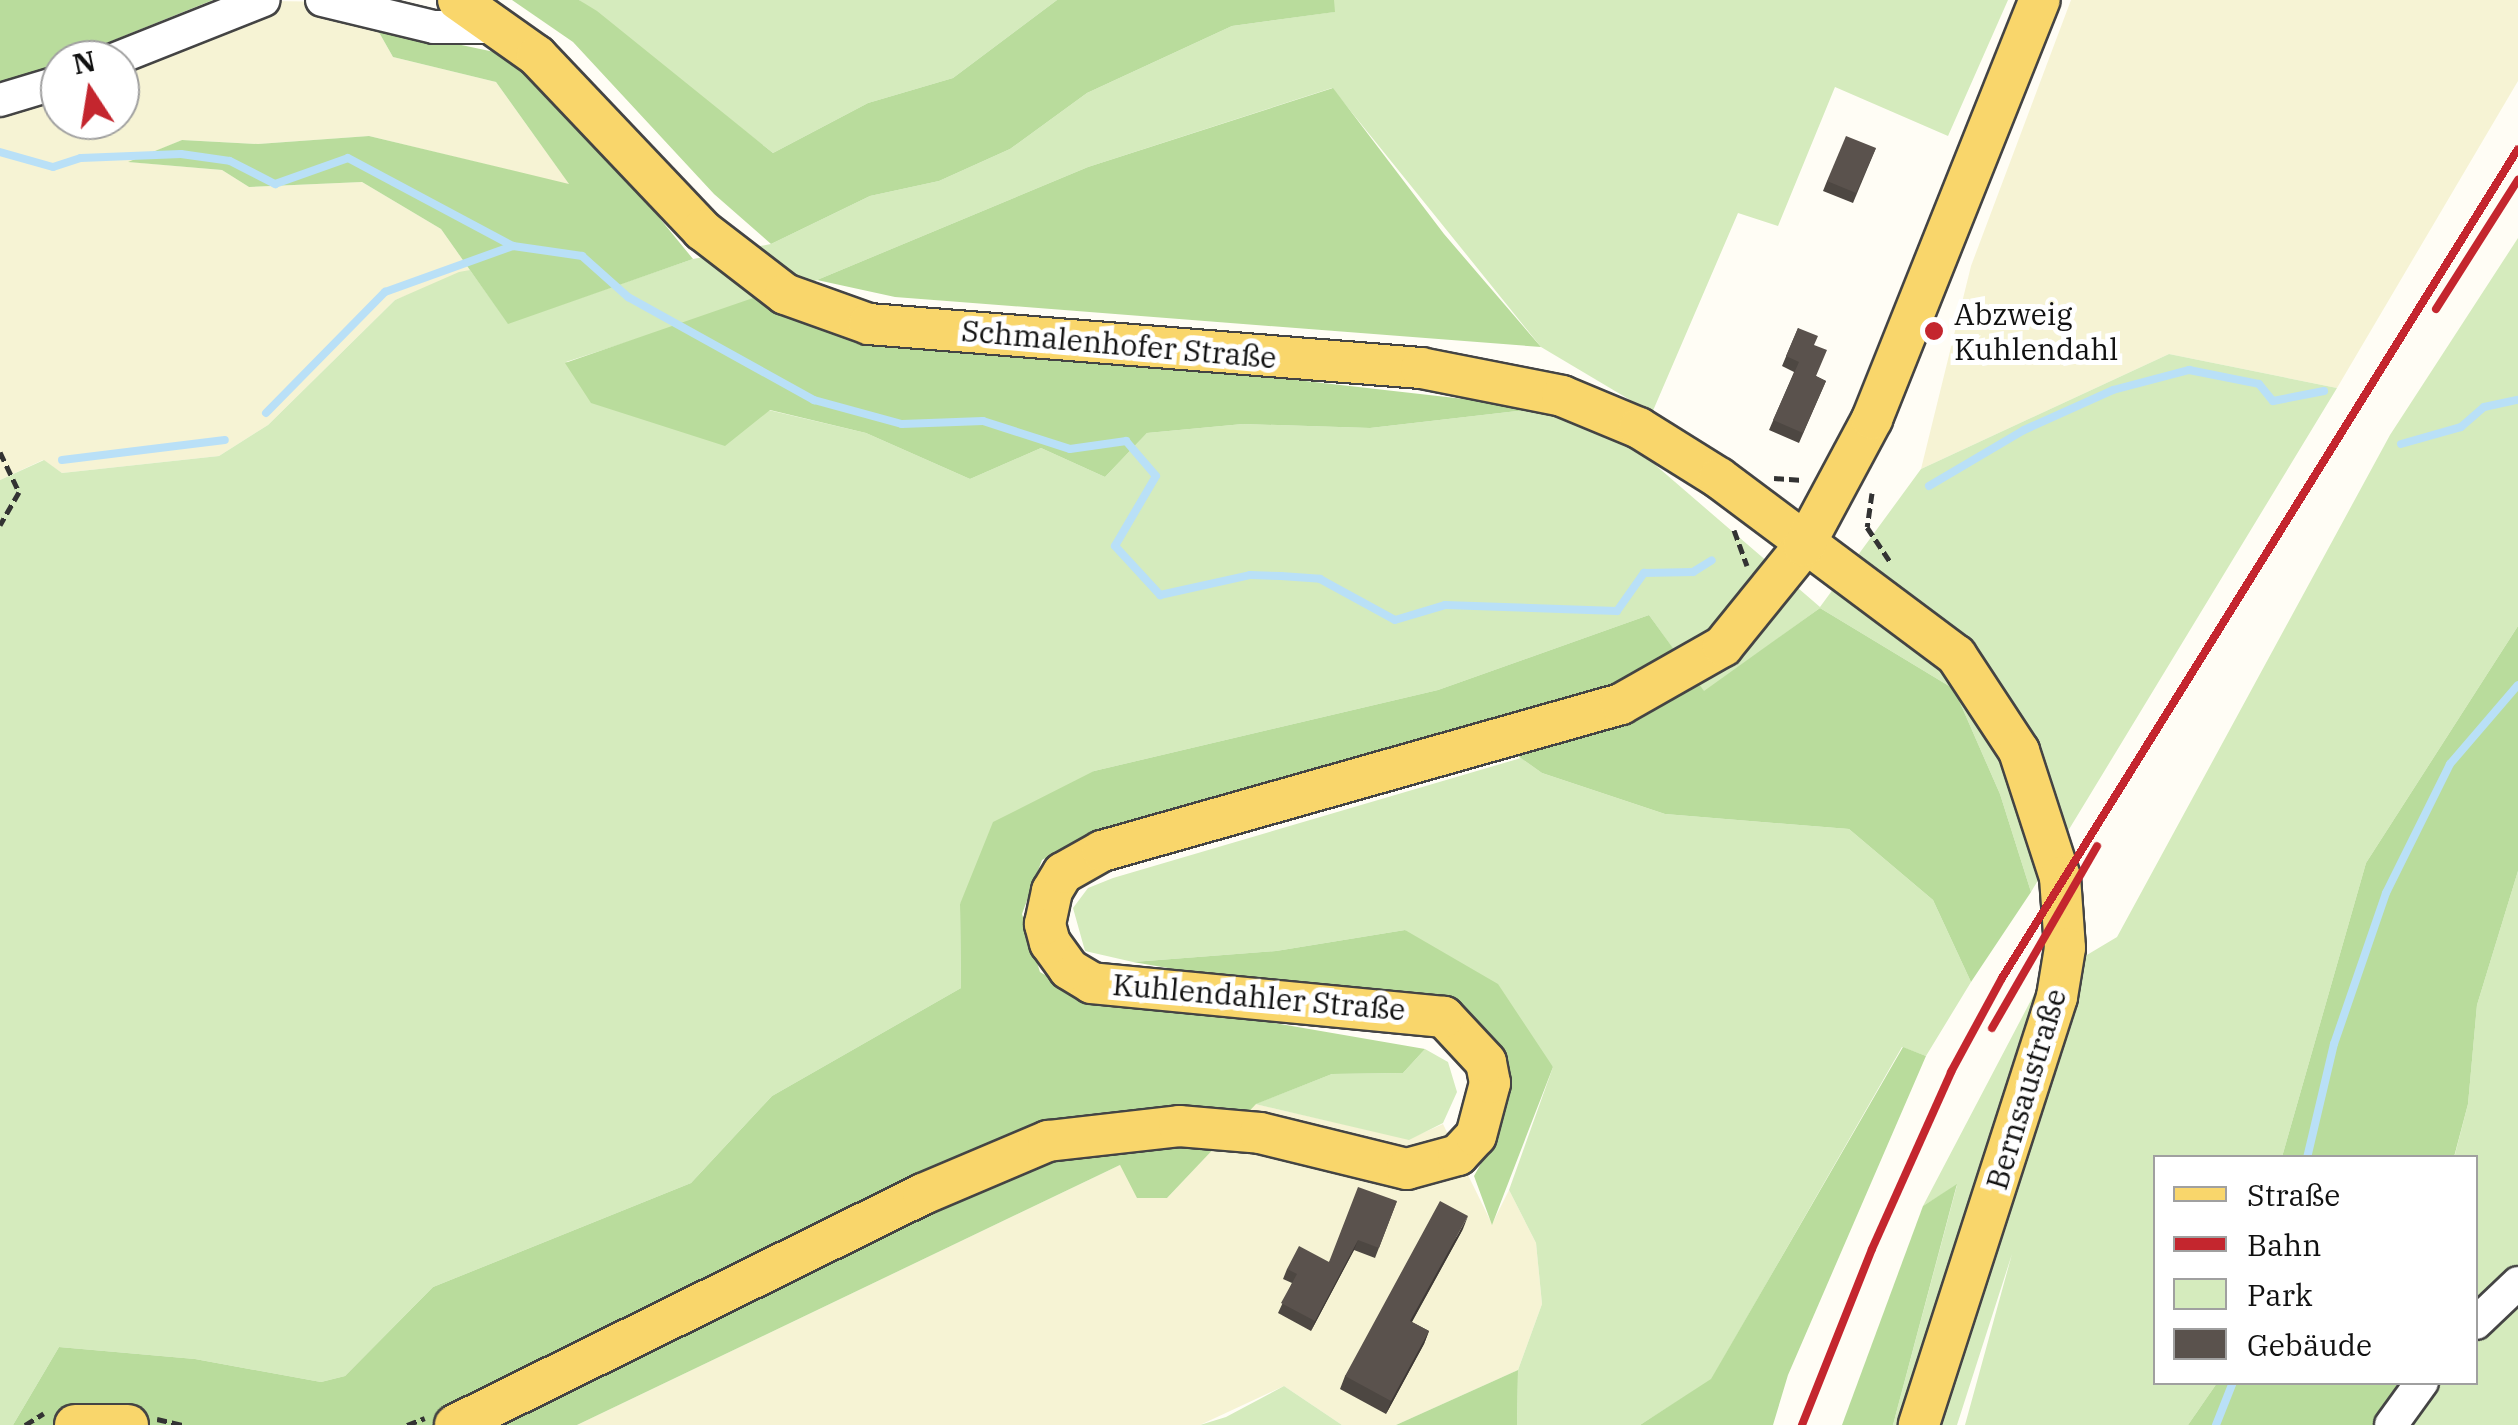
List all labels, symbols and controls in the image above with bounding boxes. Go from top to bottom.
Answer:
north arrow [40,40,140,140]
text: N [69,42,99,83]
place label: Abzweig Kuhlendahl [1954,296,2118,366]
street label: Schmalenhofer Straße [960,312,1278,376]
marker: Abzweig Kuhlendahl [1923,320,1945,342]
street label: Kuhlendahler Straße [1111,966,1407,1028]
street label: Bernsaustraße [1978,984,2074,1194]
legend [2153,1155,2478,1385]
text: Straße [2247,1175,2340,1214]
text: Bahn [2247,1225,2321,1264]
text: Park [2247,1275,2313,1314]
text: Gebäude [2247,1325,2372,1364]

